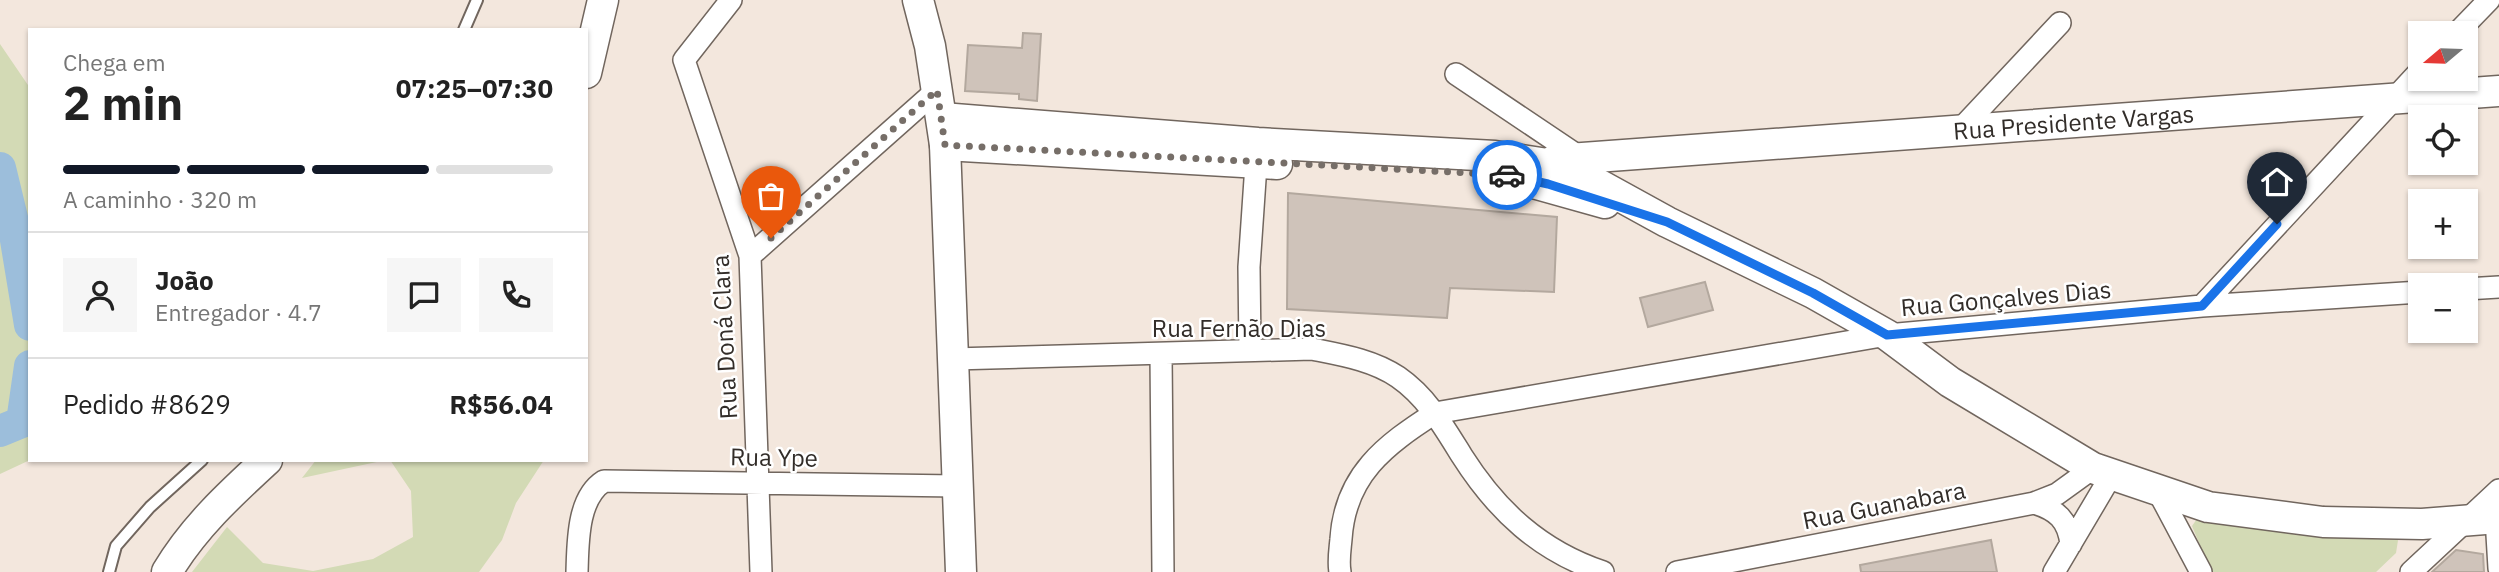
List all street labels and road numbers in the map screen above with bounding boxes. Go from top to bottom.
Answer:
street label: Rua Presidente Vargas [1952,97,2195,147]
street label: Rua Doná Clara [704,254,744,420]
street label: Rua Gonçalves Dias [1899,273,2113,323]
street label: Rua Fernão Dias [1152,312,1326,344]
street label: Rua Ype [730,440,818,474]
street label: Rua Guanabara [1800,473,1968,536]

